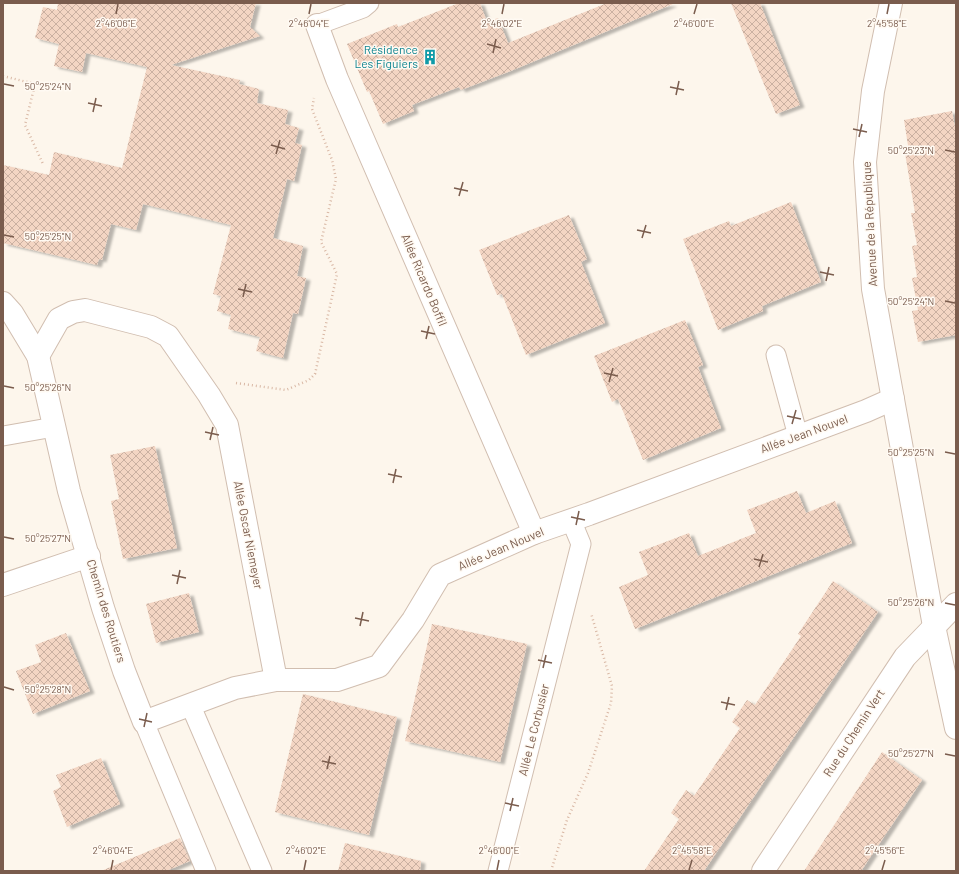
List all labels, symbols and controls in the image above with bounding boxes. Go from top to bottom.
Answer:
text: 2°46'06"E [96,17,136,29]
text: 2°46'04"E [289,17,329,29]
text: 2°46'02"E [482,17,522,29]
text: 2°46'00"E [673,17,715,29]
text: 2°45'58"E [867,17,907,29]
place label: Résidence Les Figuiers [354,42,418,70]
building icon: Résidence Les Figuiers [421,48,439,66]
text: 50°25'24"N [25,80,71,92]
text: 50°25'23"N [888,144,934,156]
street label: Avenue de la République [859,161,879,287]
text: 50°25'25"N [25,230,71,242]
street label: Allée Ricardo Boffil [399,231,451,328]
text: 50°25'24"N [888,295,934,307]
text: 50°25'26"N [25,381,71,393]
street label: Allée Jean Nouvel [758,411,849,455]
text: 50°25'25"N [888,446,934,458]
street label: Allée Oscar Niemeyer [232,479,266,591]
street label: Allée Jean Nouvel [456,524,546,572]
text: 50°25'27"N [25,532,71,544]
street label: Chemin des Routiers [85,557,129,664]
text: 50°25'26"N [888,596,934,608]
street label: Allée Le Corbusier [515,682,551,777]
text: 50°25'28"N [25,683,71,695]
street label: Rue du Chemin Vert [820,686,887,779]
text: 50°25'27"N [888,747,934,759]
text: 2°46'04"E [93,844,133,856]
text: 2°46'02"E [286,844,326,856]
text: 2°46'00"E [478,844,520,856]
text: 2°45'58"E [672,844,712,856]
text: 2°45'56"E [865,844,905,856]

